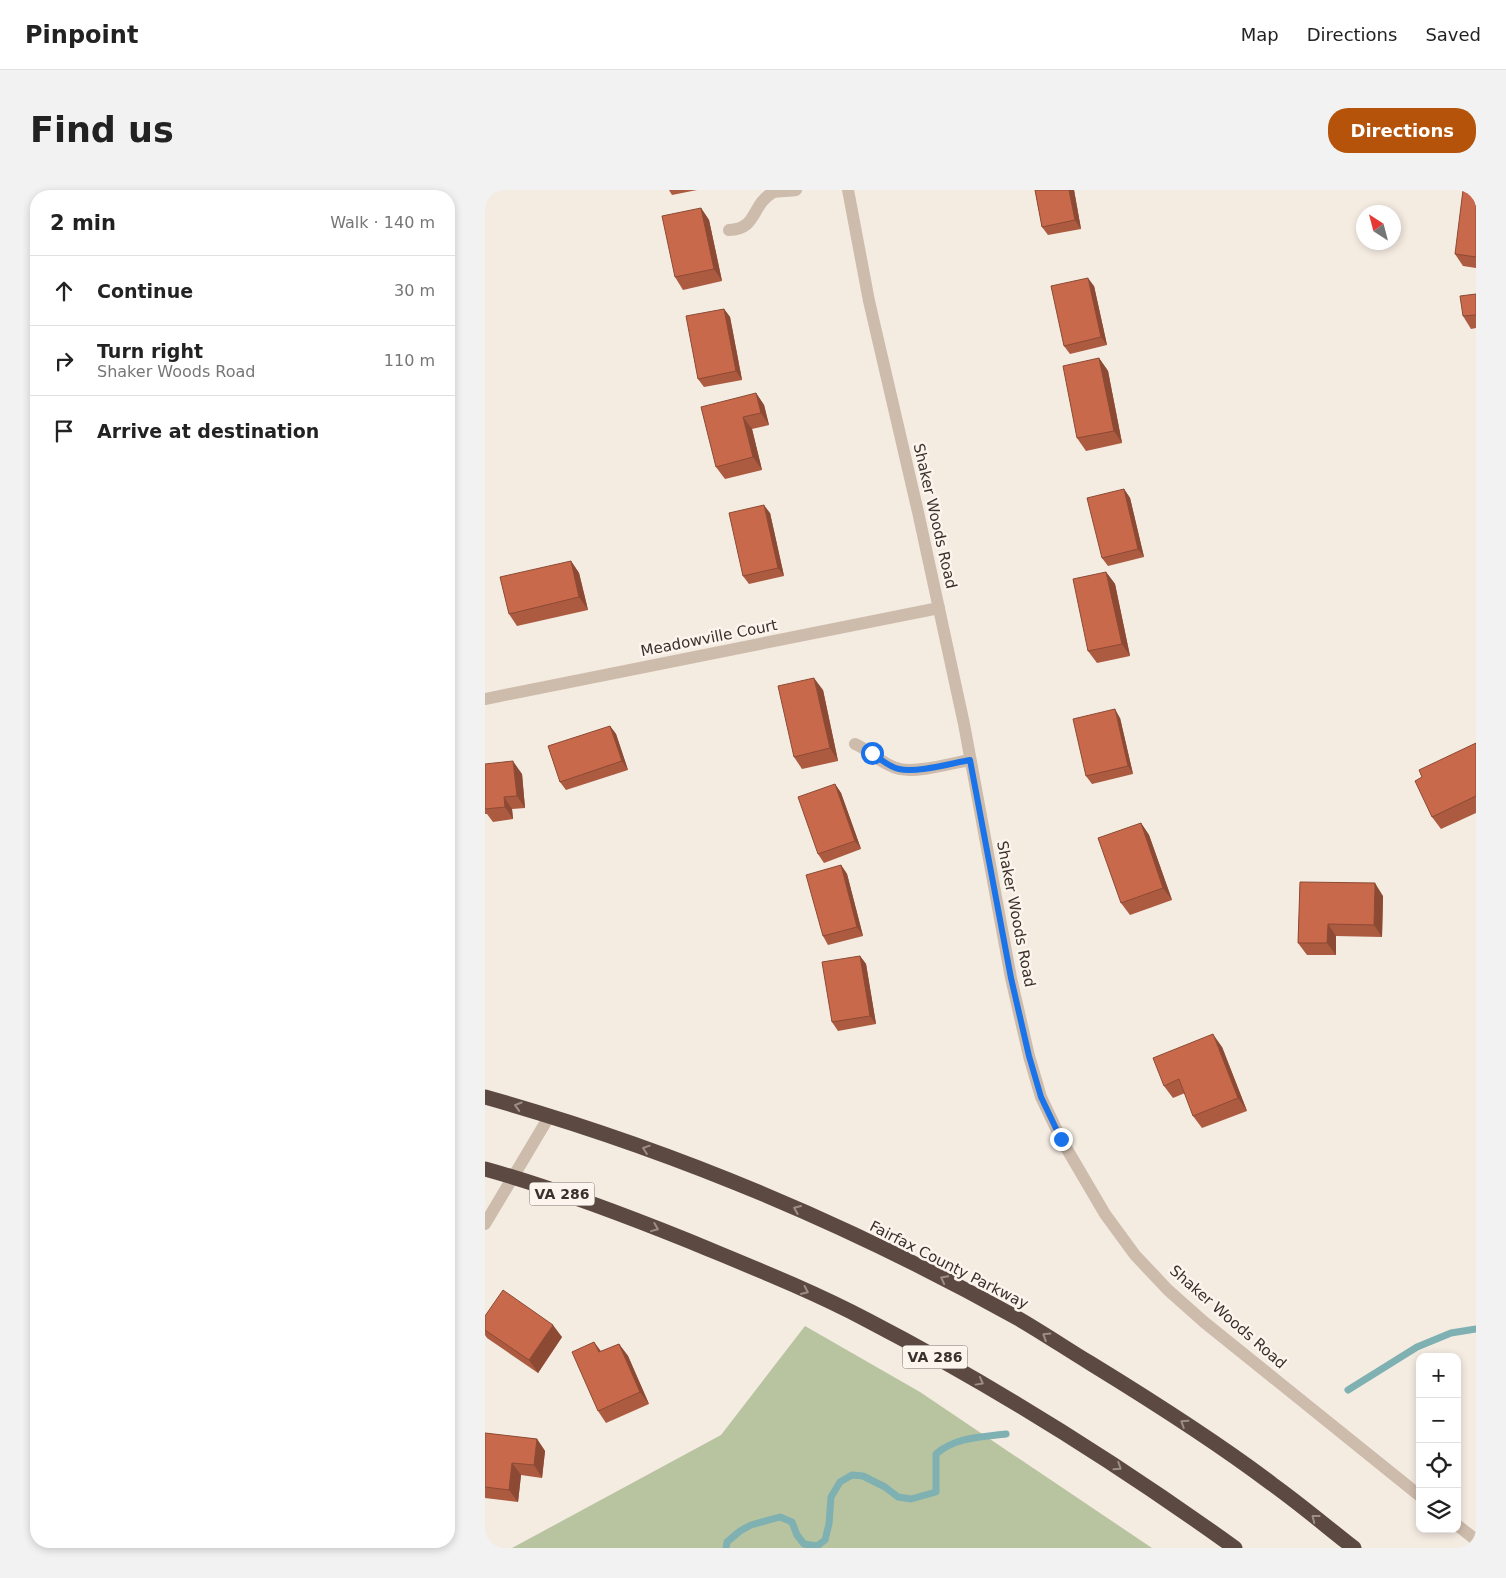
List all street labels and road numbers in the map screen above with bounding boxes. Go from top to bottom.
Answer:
street label: Shaker Woods Road [910,442,960,590]
street label: Meadowville Court [639,616,779,660]
street label: Shaker Woods Road [993,839,1039,989]
road number: VA 286 [529,1182,595,1206]
street label: Fairfax County Parkway [867,1217,1032,1313]
street label: Shaker Woods Road [1166,1261,1290,1373]
road number: VA 286 [903,1346,967,1368]

